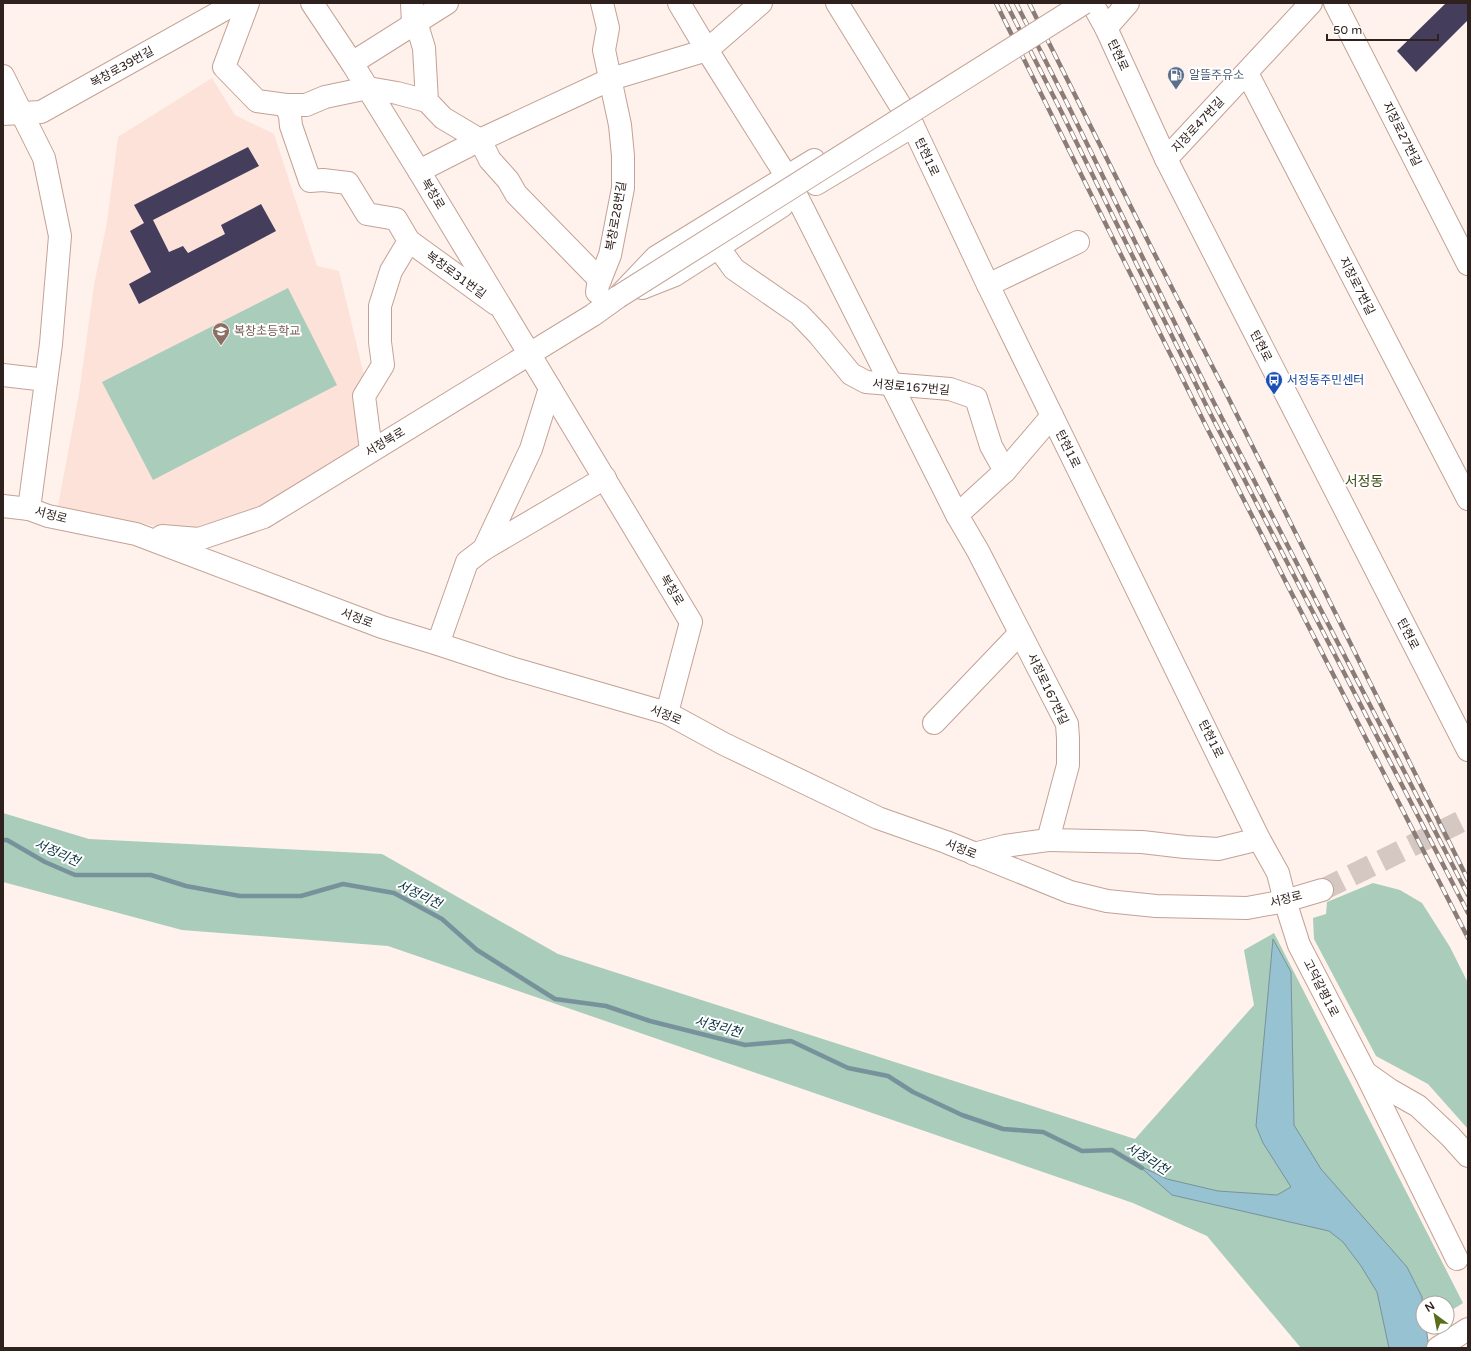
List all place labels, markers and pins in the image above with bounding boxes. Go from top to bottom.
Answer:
fuel station icon: 알뜰주유소 [1166,65,1186,90]
place label: 알뜰주유소 [1189,68,1244,82]
school or university icon: 복창초등학교 [211,321,231,346]
place label: 복창초등학교 [234,324,300,338]
bus stop icon: 서정동주민센터 [1264,370,1284,395]
place label: 서정동주민센터 [1287,373,1364,387]

